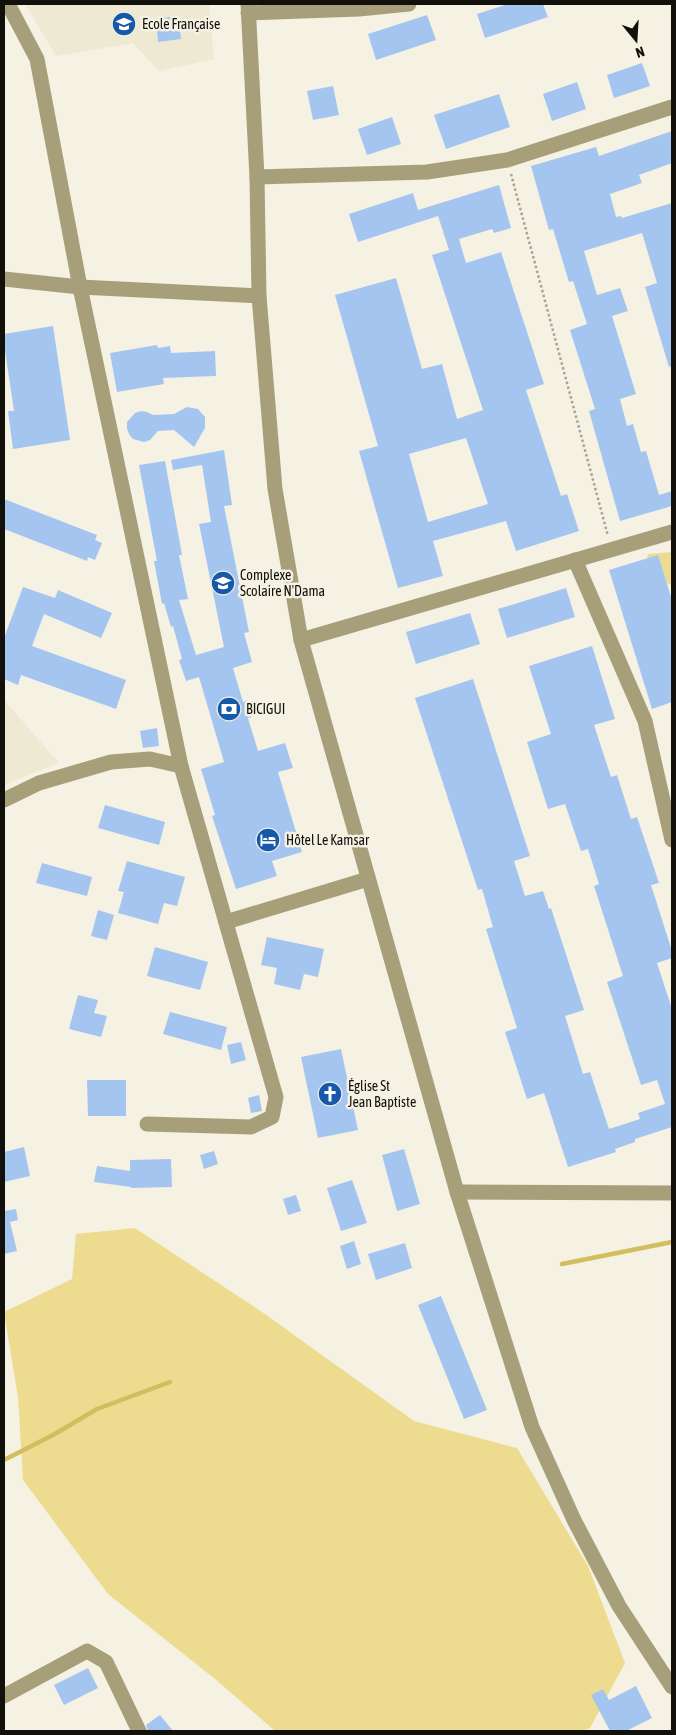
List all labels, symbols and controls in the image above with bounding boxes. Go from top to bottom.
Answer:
school or university icon: Ecole Française [111,11,137,37]
north arrow [611,15,661,65]
place label: Ecole Française [142,16,220,32]
text: N [634,43,646,61]
place label: Complexe Scolaire N'Dama [240,567,325,599]
school or university icon: Complexe Scolaire N'Dama [210,570,236,596]
bank icon: BICIGUI [216,696,242,722]
place label: BICIGUI [246,701,285,717]
hotel icon: Hôtel Le Kamsar [255,827,281,853]
place label: Hôtel Le Kamsar [286,832,370,848]
place label: Église St Jean Baptiste [348,1078,416,1110]
church icon: Église St Jean Baptiste [317,1081,343,1107]

